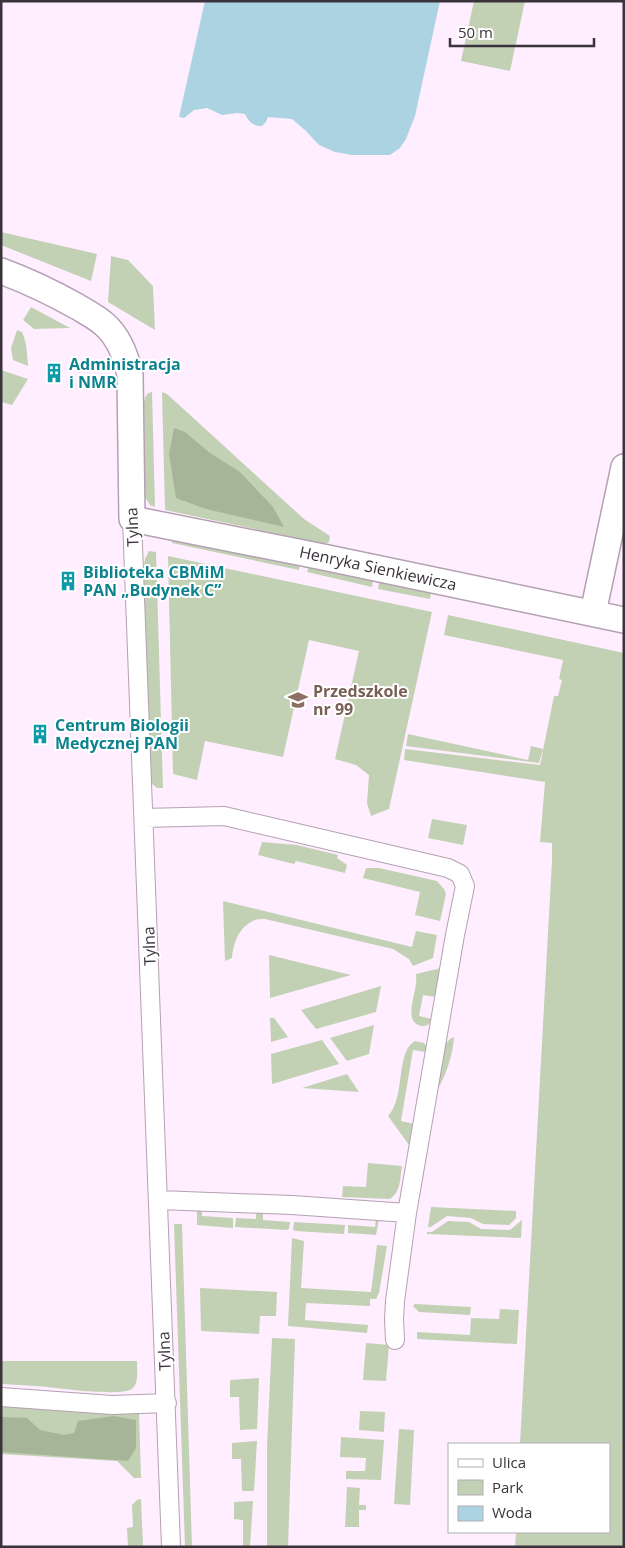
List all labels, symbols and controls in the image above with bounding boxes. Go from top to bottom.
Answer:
scale bar [450,15,594,47]
text: 50 m [458,22,493,42]
place label: Administracja i NMR [69,353,181,393]
building icon: Administracja i NMR [43,362,65,384]
street label: Tylna [120,507,144,547]
street label: Henryka Sienkiewicza [297,541,459,595]
place label: Biblioteka CBMiM PAN „Budynek C” [83,561,225,601]
building icon: Biblioteka CBMiM PAN „Budynek C” [57,570,79,592]
place label: Przedszkole nr 99 [313,680,408,720]
school or university icon: Przedszkole nr 99 [287,689,309,711]
place label: Centrum Biologii Medycznej PAN [55,714,189,754]
building icon: Centrum Biologii Medycznej PAN [29,723,51,745]
street label: Tylna [137,926,161,966]
street label: Tylna [152,1331,176,1371]
legend [448,1443,610,1533]
text: Ulica [492,1452,526,1472]
text: Park [492,1477,523,1497]
text: Woda [492,1502,532,1522]

